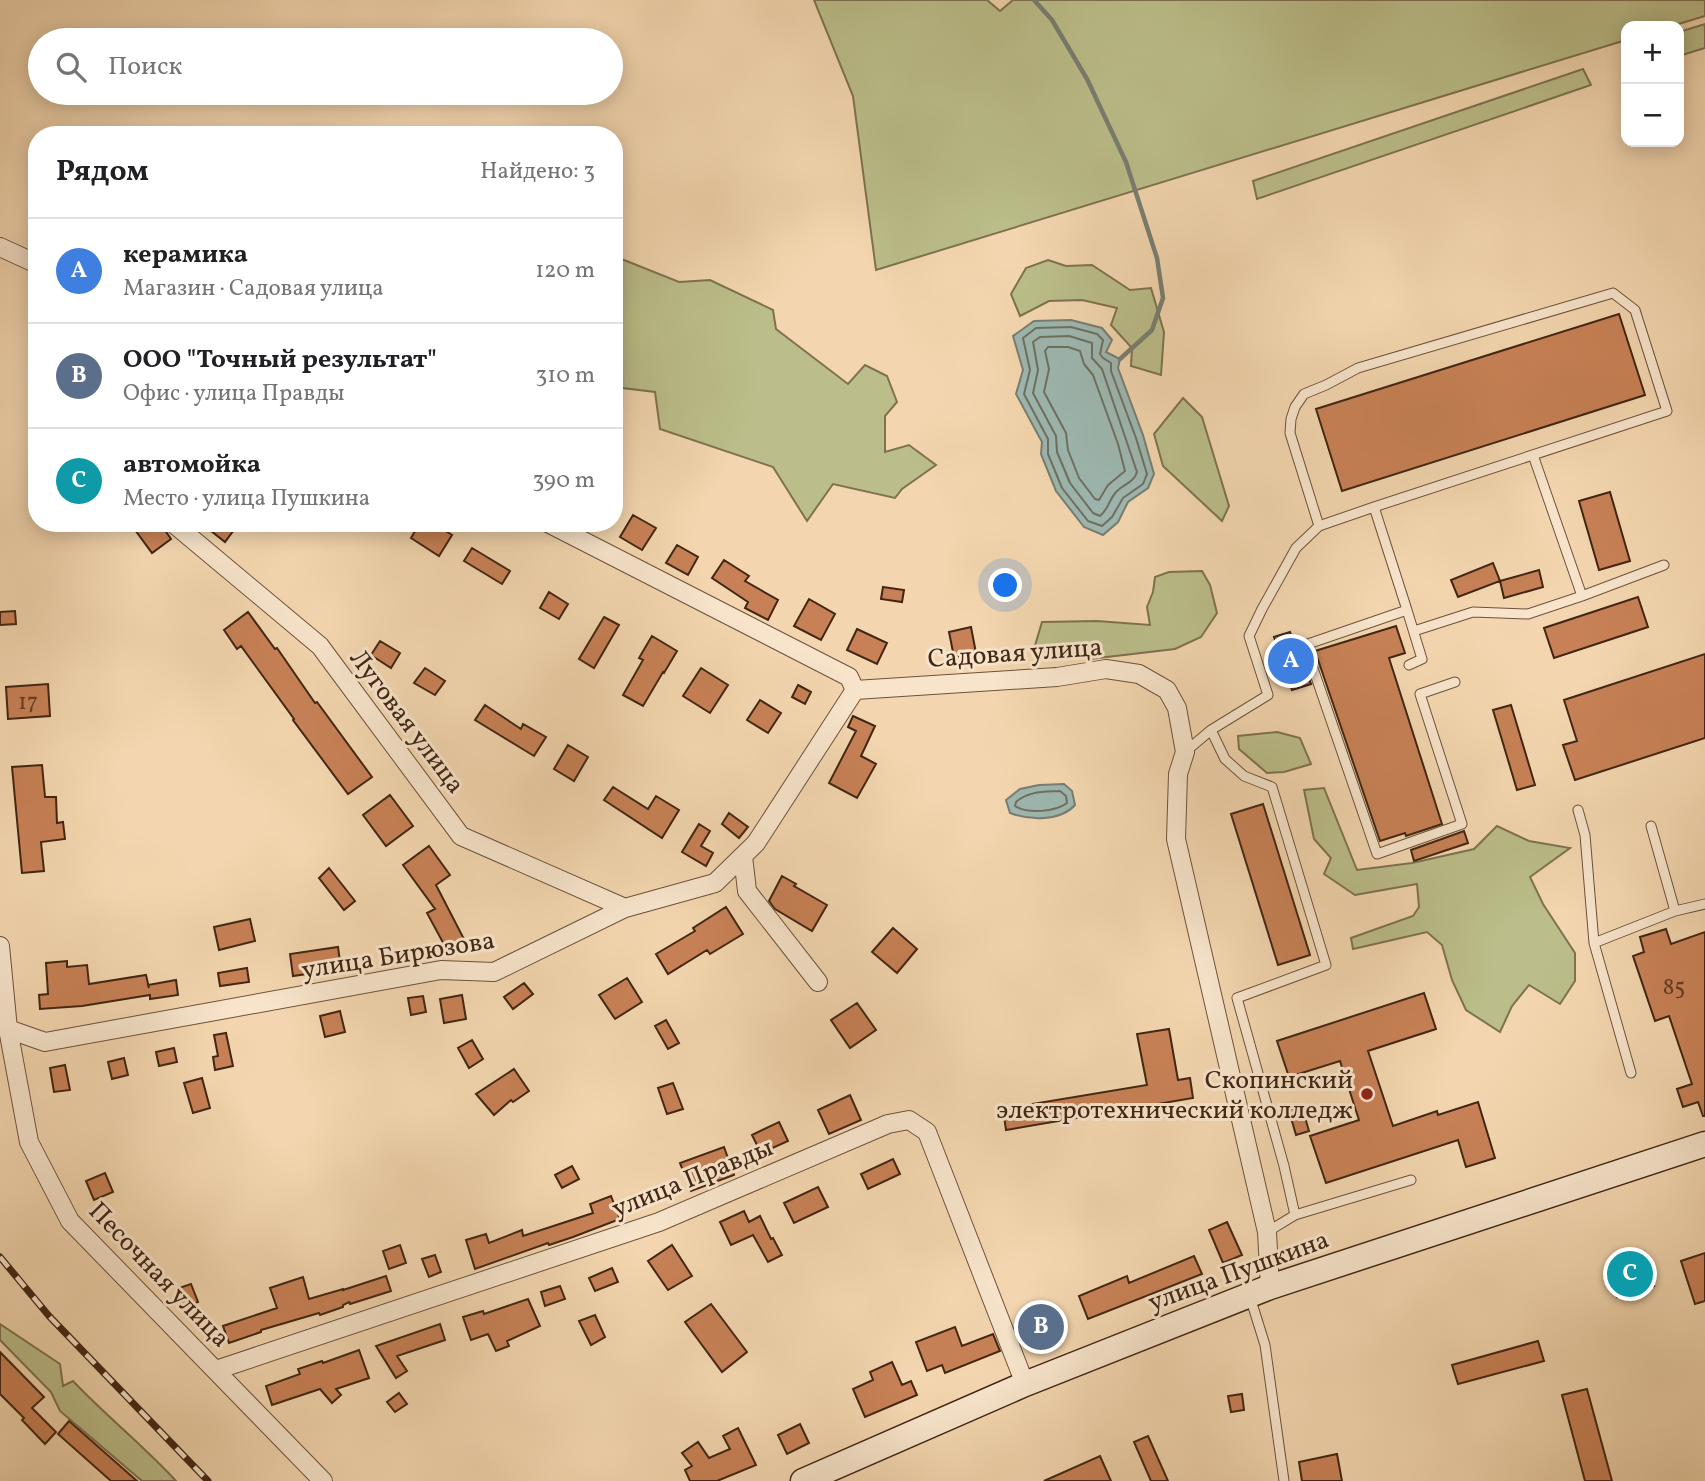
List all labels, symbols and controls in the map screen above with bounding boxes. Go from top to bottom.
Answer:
map controls [1621,21,1684,147]
button: + [1621,21,1684,84]
search box [28,28,623,105]
icon: search [52,48,90,86]
text: Поиск [108,49,182,85]
button: − [1621,84,1684,147]
text: Рядом [56,151,149,193]
text: Найдено: 3 [480,156,595,188]
text: керамика [123,237,248,273]
text: A [71,255,87,287]
text: 120 m [535,255,595,287]
text: Магазин · Садовая улица [123,273,384,305]
text: ООО "Точный результат" [123,342,437,378]
text: B [71,360,87,392]
text: 310 m [535,360,595,392]
text: Офис · улица Правды [123,378,344,410]
text: автомойка [123,447,261,483]
text: C [72,465,86,497]
text: 390 m [532,465,595,497]
text: Место · улица Пушкина [123,483,370,515]
your location [988,568,1022,602]
street label: Садовая улица [927,630,1104,678]
pin: A [1268,635,1314,687]
street label: Луговая улица [340,643,473,802]
house number: 17 [18,687,38,719]
street label: улица Бирюзова [299,923,498,989]
house number: 85 [1663,972,1685,1004]
place label: Скопинский электротехнический колледж [997,1063,1353,1129]
marker: Скопинский электротехнический колледж [1359,1086,1375,1102]
street label: улица Правды [607,1130,779,1228]
street label: Песочная улица [80,1194,238,1356]
street label: улица Пушкина [1143,1222,1334,1321]
pin: C [1607,1248,1653,1300]
pin: B [1018,1301,1064,1353]

